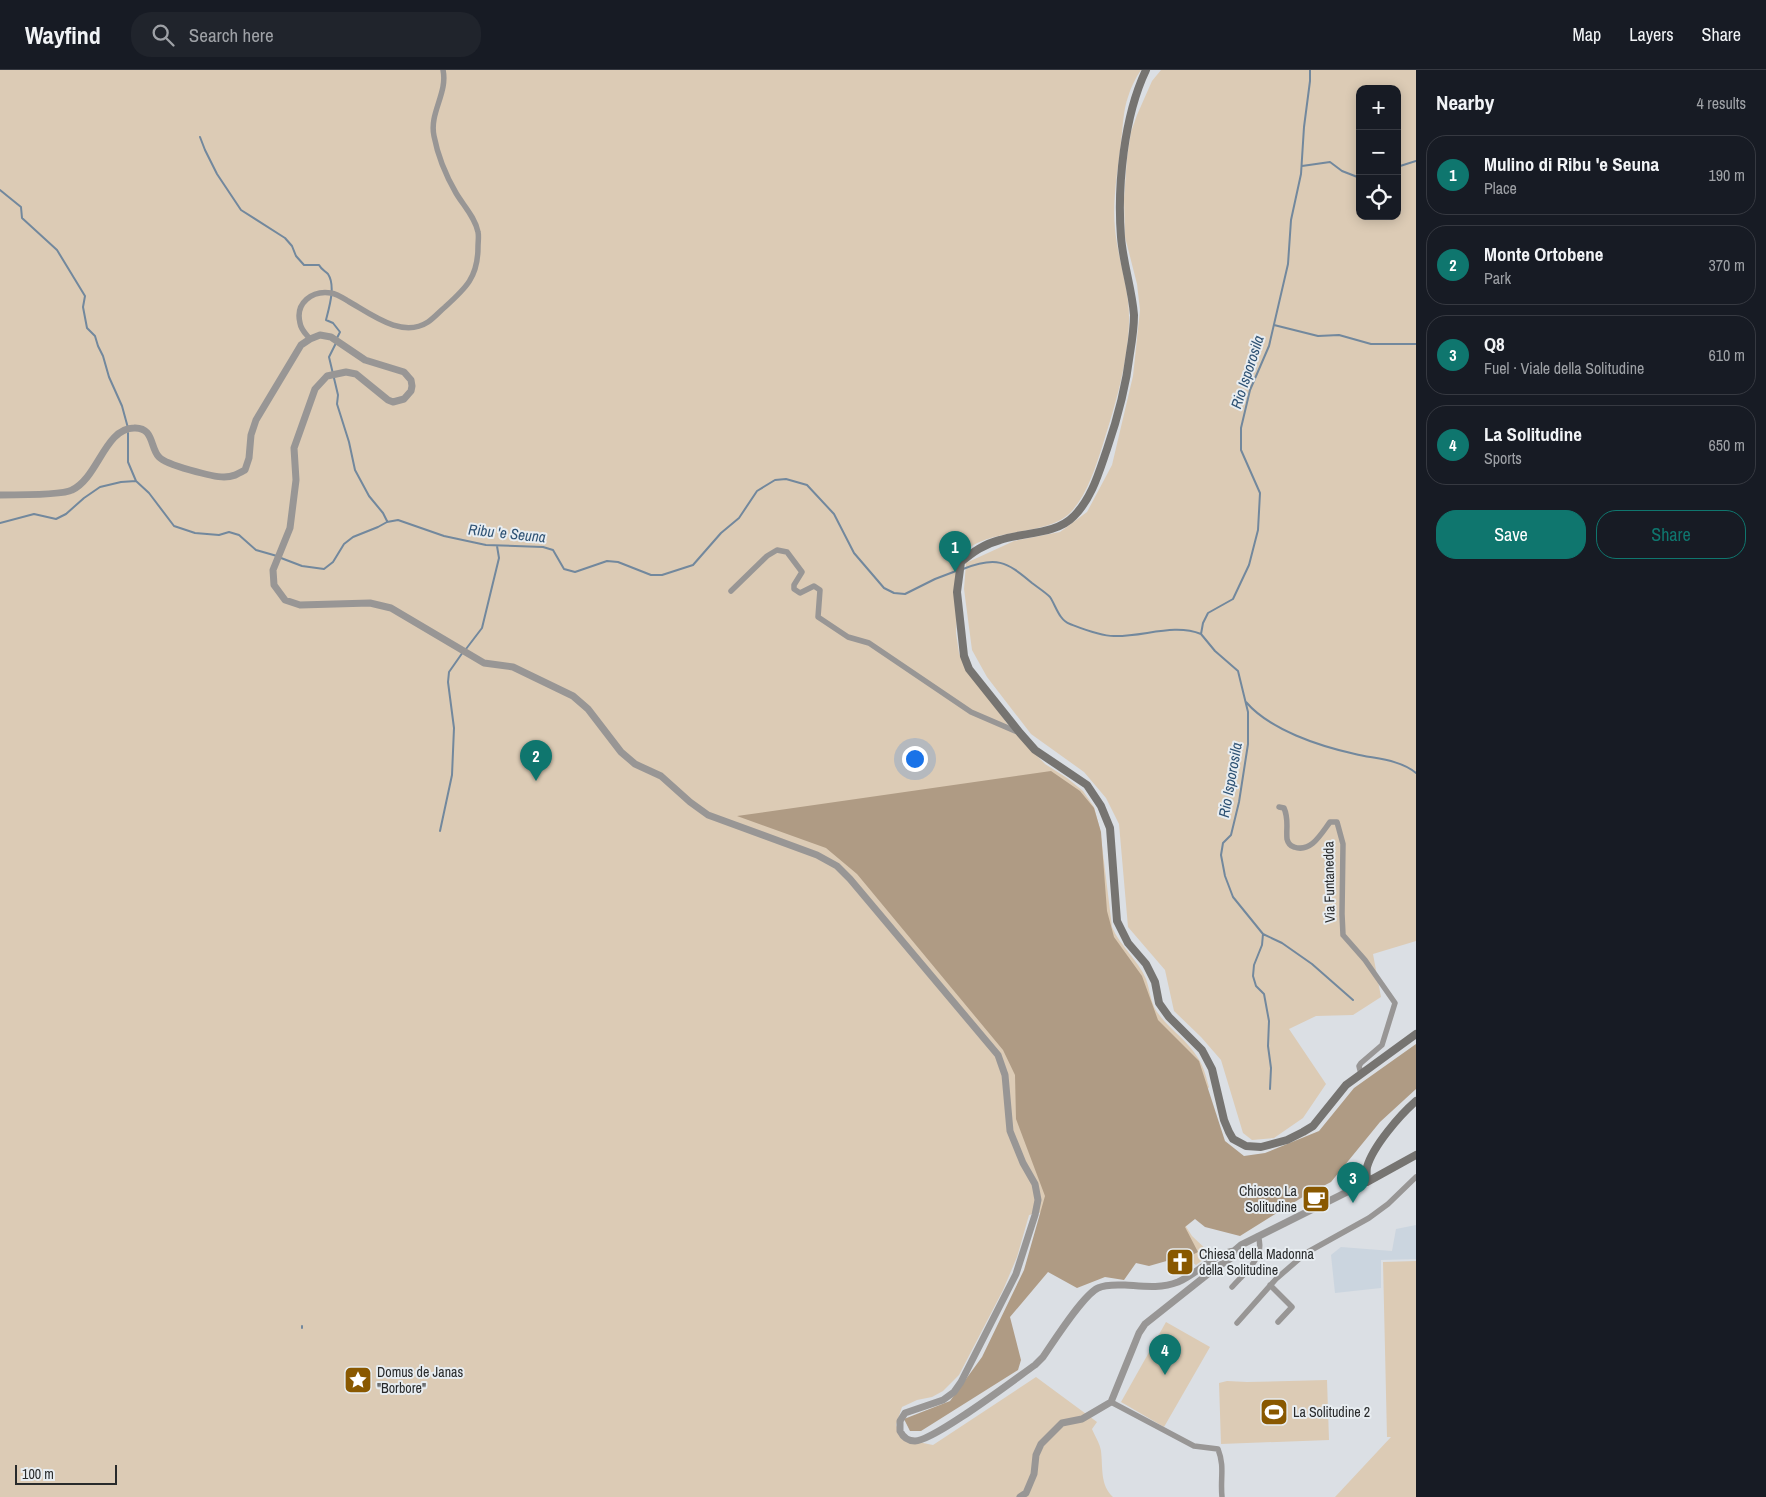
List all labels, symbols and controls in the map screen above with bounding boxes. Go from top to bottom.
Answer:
search box [131,12,481,57]
text: Wayfind [25,19,101,51]
icon: search [149,21,177,49]
text: Search here [189,22,274,48]
text: Map [1573,22,1601,47]
text: Layers [1629,22,1674,47]
text: Share [1702,22,1741,47]
map controls [1356,85,1401,220]
button: + [1356,85,1401,130]
text: Nearby [1436,88,1494,117]
text: 4 results [1696,92,1746,114]
button: − [1356,130,1401,175]
text: Mulino di Ribu 'e Seuna [1484,151,1659,177]
text: 1 [1449,164,1457,186]
text: 190 m [1709,164,1745,186]
button: locate [1356,175,1401,220]
text: Place [1484,177,1517,199]
text: Monte Ortobene [1484,241,1603,267]
text: 2 [1449,254,1457,276]
text: 370 m [1709,254,1745,276]
text: Park [1484,267,1511,289]
text: Q8 [1484,331,1505,357]
water label: Rio Isporosila [1225,333,1269,411]
text: 3 [1449,344,1457,366]
text: 610 m [1709,344,1745,366]
text: Fuel · Viale della Solitudine [1484,357,1644,379]
text: La Solitudine [1484,421,1582,447]
text: 4 [1449,434,1457,456]
text: 650 m [1709,434,1745,456]
text: Sports [1484,447,1522,469]
button: Save [1436,510,1586,559]
button: Share [1596,510,1746,559]
water label: Ribu 'e Seuna [467,519,547,548]
pin: 1 [939,531,971,572]
pin: 2 [520,740,552,781]
water label: Rio Isporosila [1213,741,1247,819]
your location [902,746,928,772]
street label: Via Funtanedda [1319,840,1339,923]
pin: 3 [1337,1162,1369,1203]
place label: Chiosco La Solitudine [1239,1182,1298,1216]
cafe icon: Chiosco La Solitudine [1301,1184,1331,1214]
place label: Chiesa della Madonna della Solitudine [1199,1245,1314,1279]
church icon: Chiesa della Madonna della Solitudine [1165,1247,1195,1277]
pin: 4 [1149,1334,1181,1375]
place label: Domus de Janas "Borbore" [377,1363,463,1397]
place icon: Domus de Janas "Borbore" [343,1365,373,1395]
sports icon: La Solitudine 2 [1259,1397,1289,1427]
place label: La Solitudine 2 [1293,1403,1370,1421]
scale bar [15,1462,118,1485]
text: 100 m [22,1465,54,1483]

